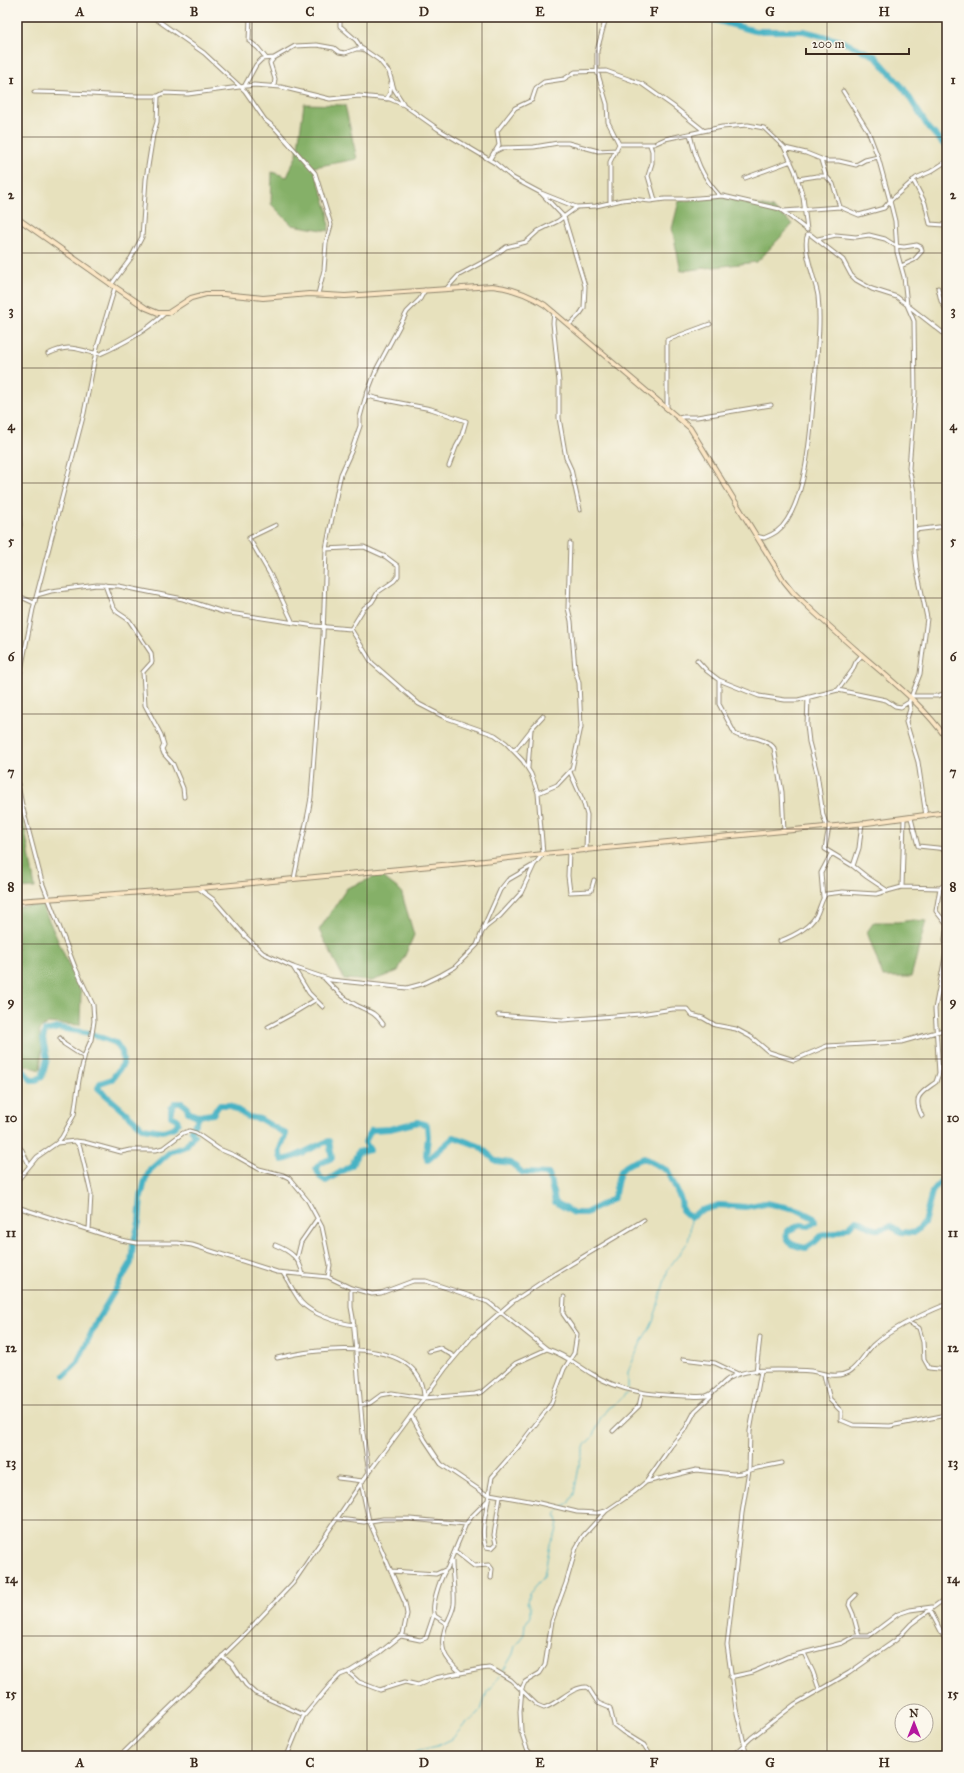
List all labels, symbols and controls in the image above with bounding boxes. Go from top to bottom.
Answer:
text: A [75,4,85,20]
text: B [190,4,199,20]
text: C [306,4,315,20]
text: D [419,4,429,20]
text: E [535,4,545,20]
text: F [650,4,659,20]
text: G [765,4,775,20]
text: H [878,4,890,20]
scale bar [806,30,909,56]
text: 200 m [812,37,845,51]
text: 1 [8,72,14,88]
text: 1 [950,72,956,88]
text: 2 [8,187,15,203]
text: 2 [950,187,957,203]
text: 3 [8,303,14,319]
text: 3 [950,303,956,319]
text: 4 [7,418,15,434]
text: 4 [949,418,957,434]
text: 5 [8,533,15,549]
text: 5 [950,533,957,549]
text: 6 [8,649,16,665]
text: 6 [950,649,958,665]
text: 7 [8,764,15,780]
text: 7 [950,764,957,780]
text: 8 [8,879,15,895]
text: 8 [950,879,957,895]
text: 9 [8,994,15,1010]
text: 9 [950,994,957,1010]
text: 10 [5,1110,18,1126]
text: 10 [947,1110,960,1126]
text: 11 [6,1225,16,1241]
text: 11 [948,1225,958,1241]
text: 12 [5,1340,17,1356]
text: 12 [947,1340,959,1356]
text: 13 [6,1455,16,1471]
text: 13 [948,1455,958,1471]
text: 14 [5,1571,18,1587]
text: 14 [947,1571,960,1587]
text: 15 [5,1686,17,1702]
text: 15 [947,1686,959,1702]
north arrow [894,1703,934,1743]
text: N [909,1707,919,1720]
text: A [75,1755,85,1771]
text: B [190,1755,199,1771]
text: C [306,1755,315,1771]
text: D [419,1755,429,1771]
text: E [535,1755,545,1771]
text: F [650,1755,659,1771]
text: G [765,1755,775,1771]
text: H [878,1755,890,1771]

